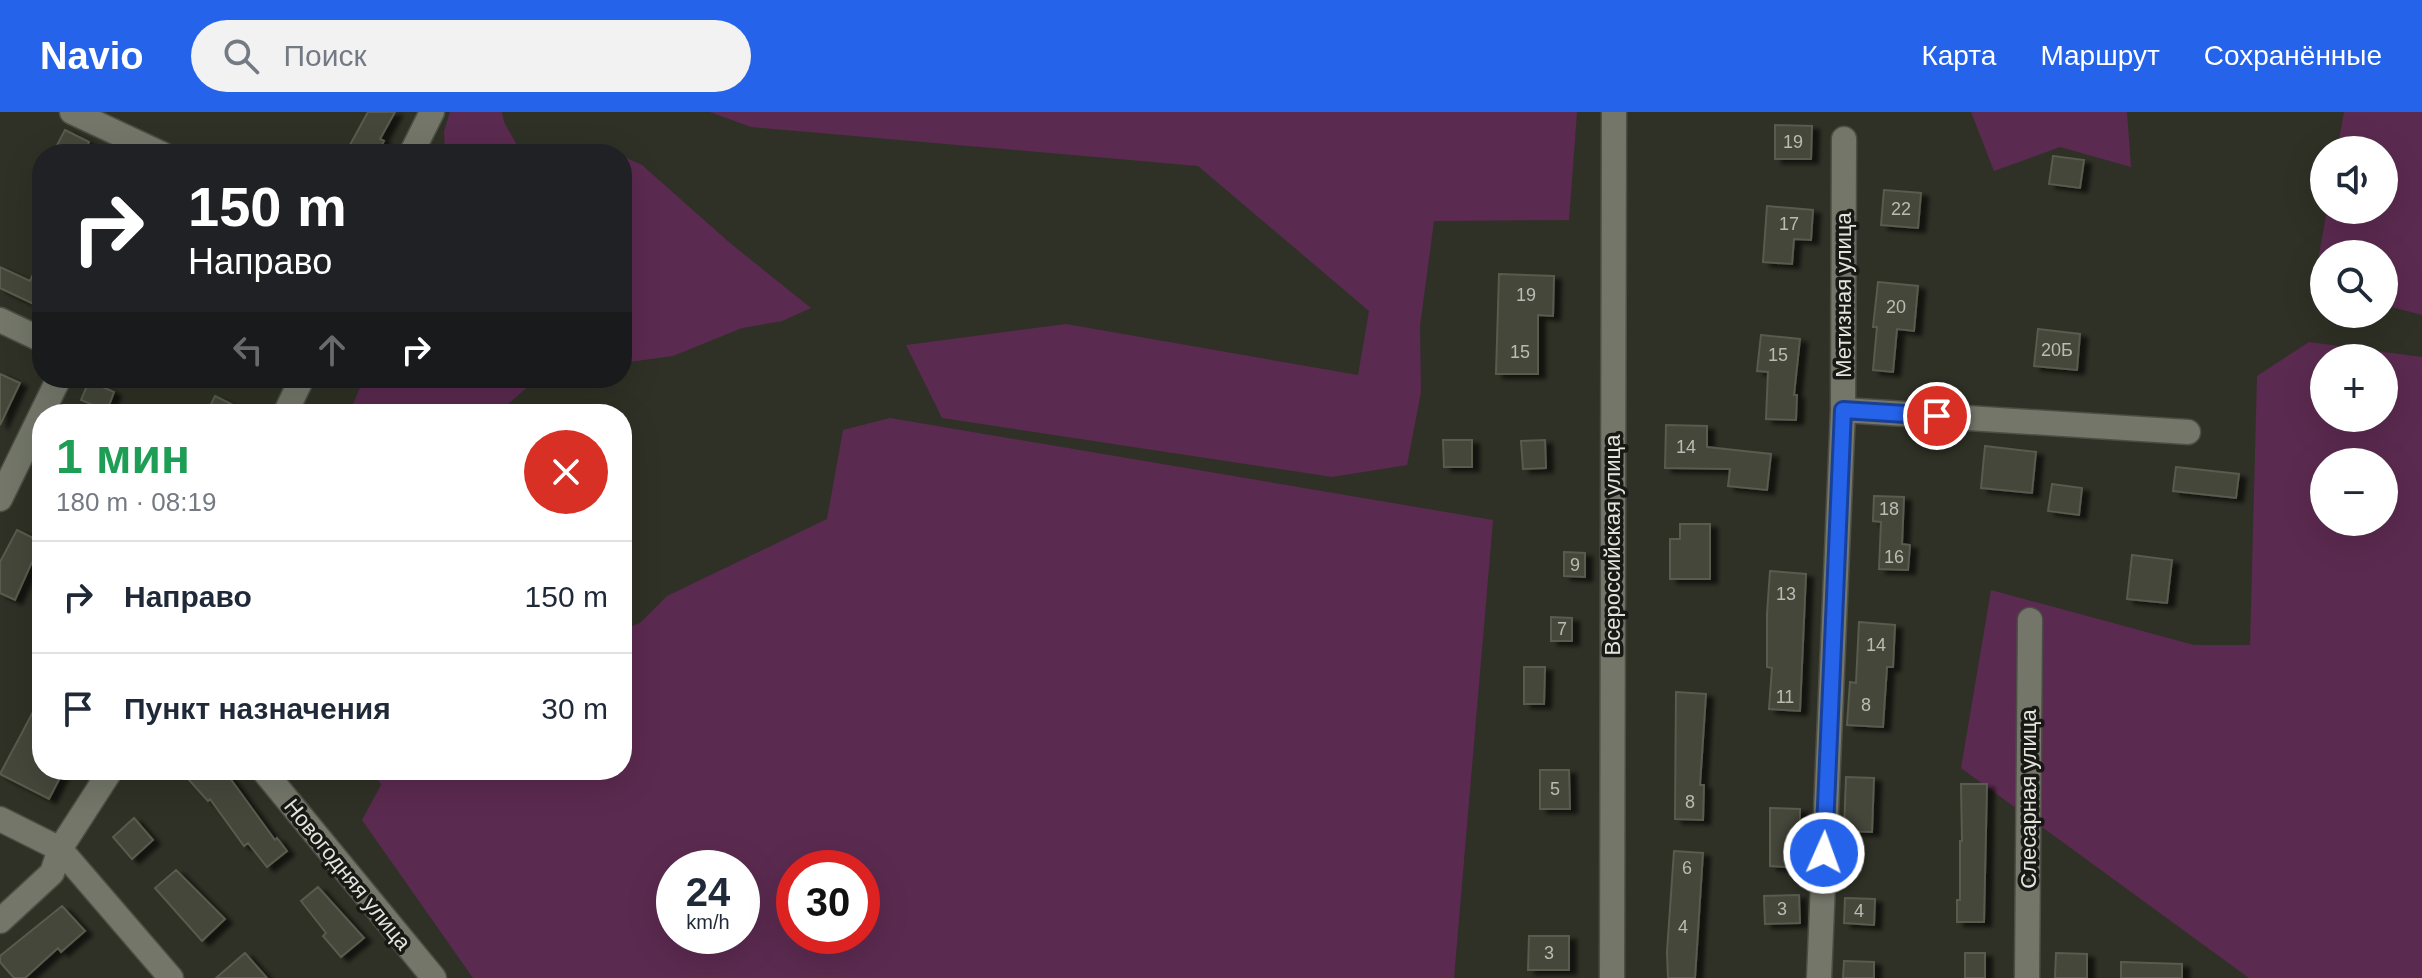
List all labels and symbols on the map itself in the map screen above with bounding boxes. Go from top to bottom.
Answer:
house number: 19 [1783,132,1803,152]
house number: 22 [1891,199,1911,219]
street label: Метизная улица [1831,212,1856,378]
house number: 17 [1779,214,1799,234]
house number: 19 [1516,285,1536,305]
house number: 20 [1886,297,1906,317]
house number: 20Б [2041,340,2073,360]
house number: 15 [1510,342,1530,362]
house number: 15 [1768,345,1788,365]
pin [1903,382,1971,450]
street label: Всероссийская улица [1600,434,1625,655]
house number: 14 [1676,437,1696,457]
house number: 18 [1879,499,1899,519]
house number: 16 [1884,547,1904,567]
house number: 9 [1570,555,1580,575]
house number: 13 [1776,584,1796,604]
house number: 7 [1557,619,1567,639]
house number: 14 [1866,635,1886,655]
house number: 11 [1776,687,1794,707]
house number: 8 [1861,695,1871,715]
street label: Слесарная улица [2016,709,2041,889]
house number: 5 [1550,779,1560,799]
house number: 8 [1685,792,1695,812]
street label: Новогодняя улица [279,794,416,955]
position arrow [1782,811,1866,895]
speed limit sign: 30 [776,850,880,954]
house number: 6 [1682,858,1692,878]
house number: 3 [1777,899,1787,919]
house number: 4 [1854,901,1864,921]
house number: 4 [1678,917,1688,937]
house number: 3 [1544,943,1554,963]

